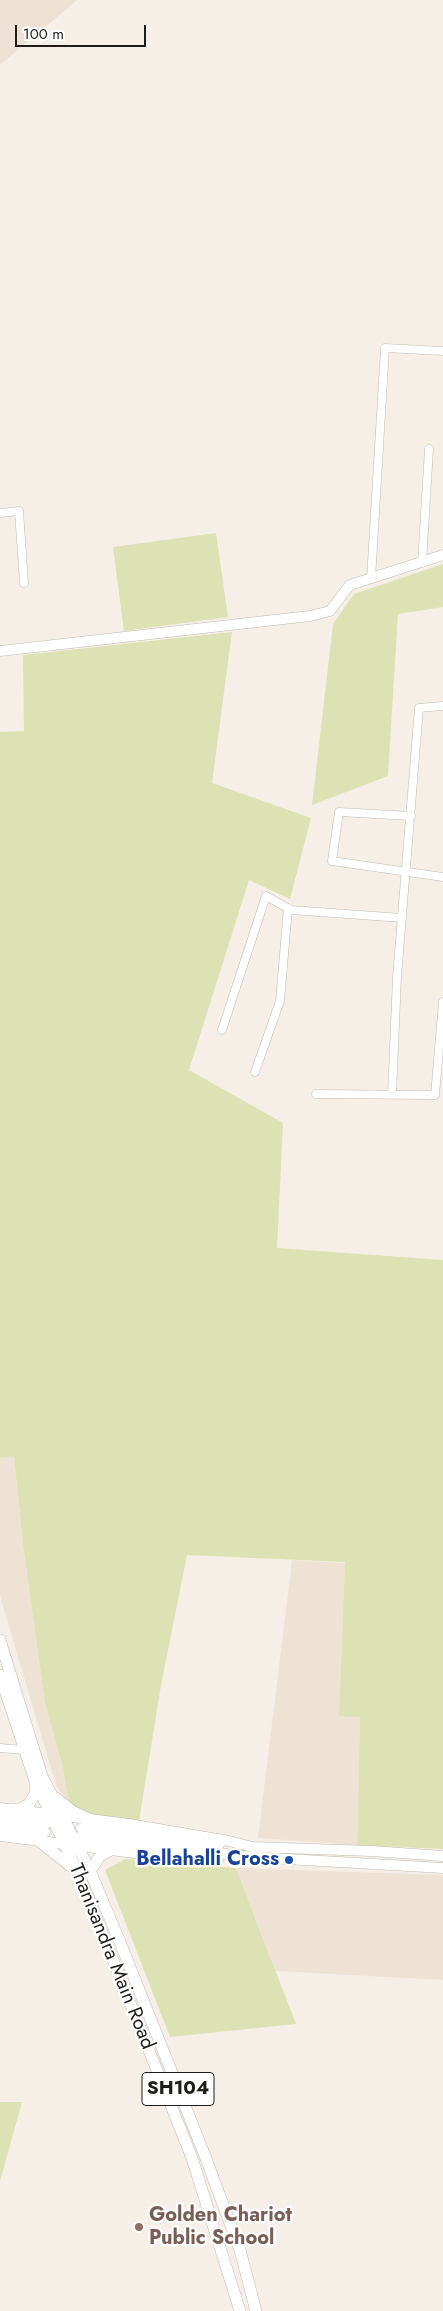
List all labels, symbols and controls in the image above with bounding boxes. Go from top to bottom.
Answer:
scale bar [18,15,149,47]
text: 100 m [23,23,64,45]
place label: Bellahalli Cross [136,1848,279,1872]
marker: Bellahalli Cross [283,1854,295,1866]
street label: Thanisandra Main Road [63,1861,159,2053]
road number: SH104 [142,2072,214,2106]
place label: Golden Chariot Public School [149,2204,292,2251]
marker: Golden Chariot Public School [133,2221,145,2233]

